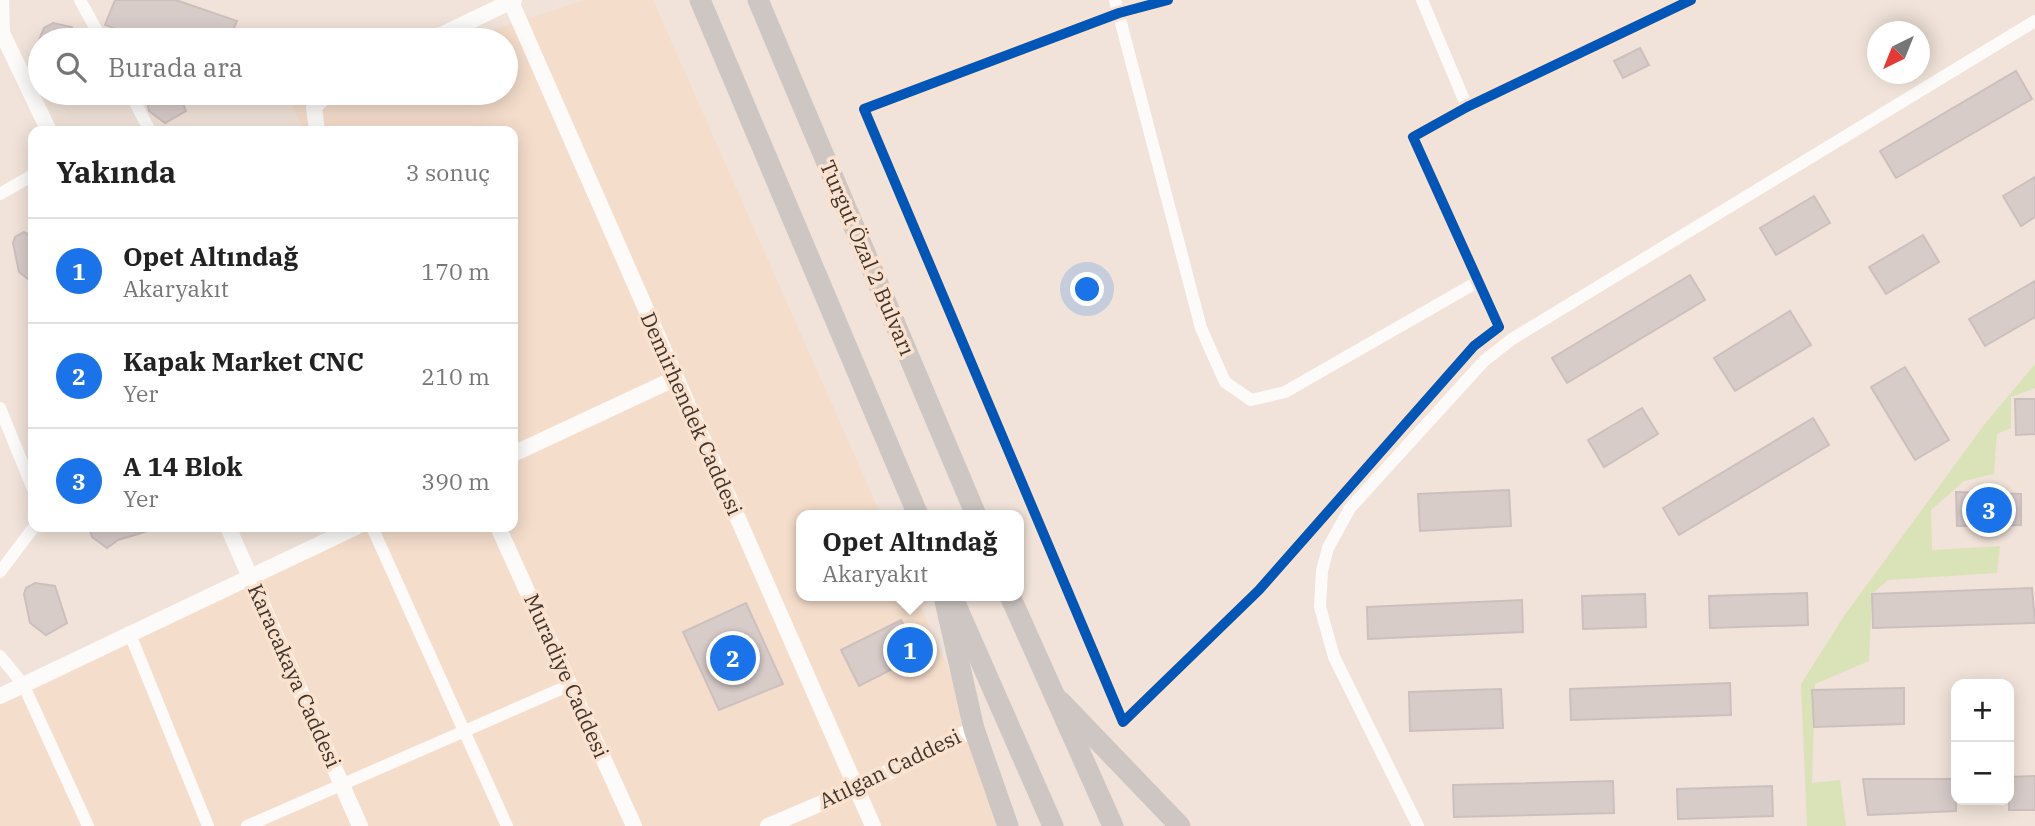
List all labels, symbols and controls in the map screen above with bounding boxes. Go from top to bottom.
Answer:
north arrow [1867,21,1930,84]
search box [28,28,518,105]
icon: search [52,48,90,86]
text: Burada ara [108,50,243,84]
text: Yakında [56,152,176,191]
street label: Turgut Özal 2 Bulvarı [814,156,922,360]
text: 3 sonuç [406,157,490,187]
text: Opet Altındağ [123,239,298,273]
text: 1 [72,256,86,286]
text: 170 m [421,256,490,286]
your location [1070,272,1104,306]
text: Akaryakıt [123,273,229,303]
street label: Demirhendek Caddesi [634,308,749,520]
text: Kapak Market CNC [123,344,364,378]
text: 2 [72,361,86,391]
text: 210 m [421,361,490,391]
text: Yer [123,378,159,408]
text: A 14 Blok [123,449,243,483]
text: 3 [72,466,86,496]
text: 390 m [421,466,490,496]
text: Yer [123,483,159,513]
pin: 3 [1966,484,2012,536]
popup [796,510,1024,601]
text: Opet Altındağ [822,524,998,558]
text: Akaryakıt [822,558,928,588]
street label: Karacakaya Caddesi [242,579,348,772]
street label: Muradiye Caddesi [518,589,616,762]
pin: 1 [887,624,933,676]
pin: 2 [710,632,756,684]
map controls [1951,679,2014,805]
button: + [1951,679,2014,742]
street label: Atılgan Caddesi [814,722,965,814]
button: − [1951,742,2014,805]

